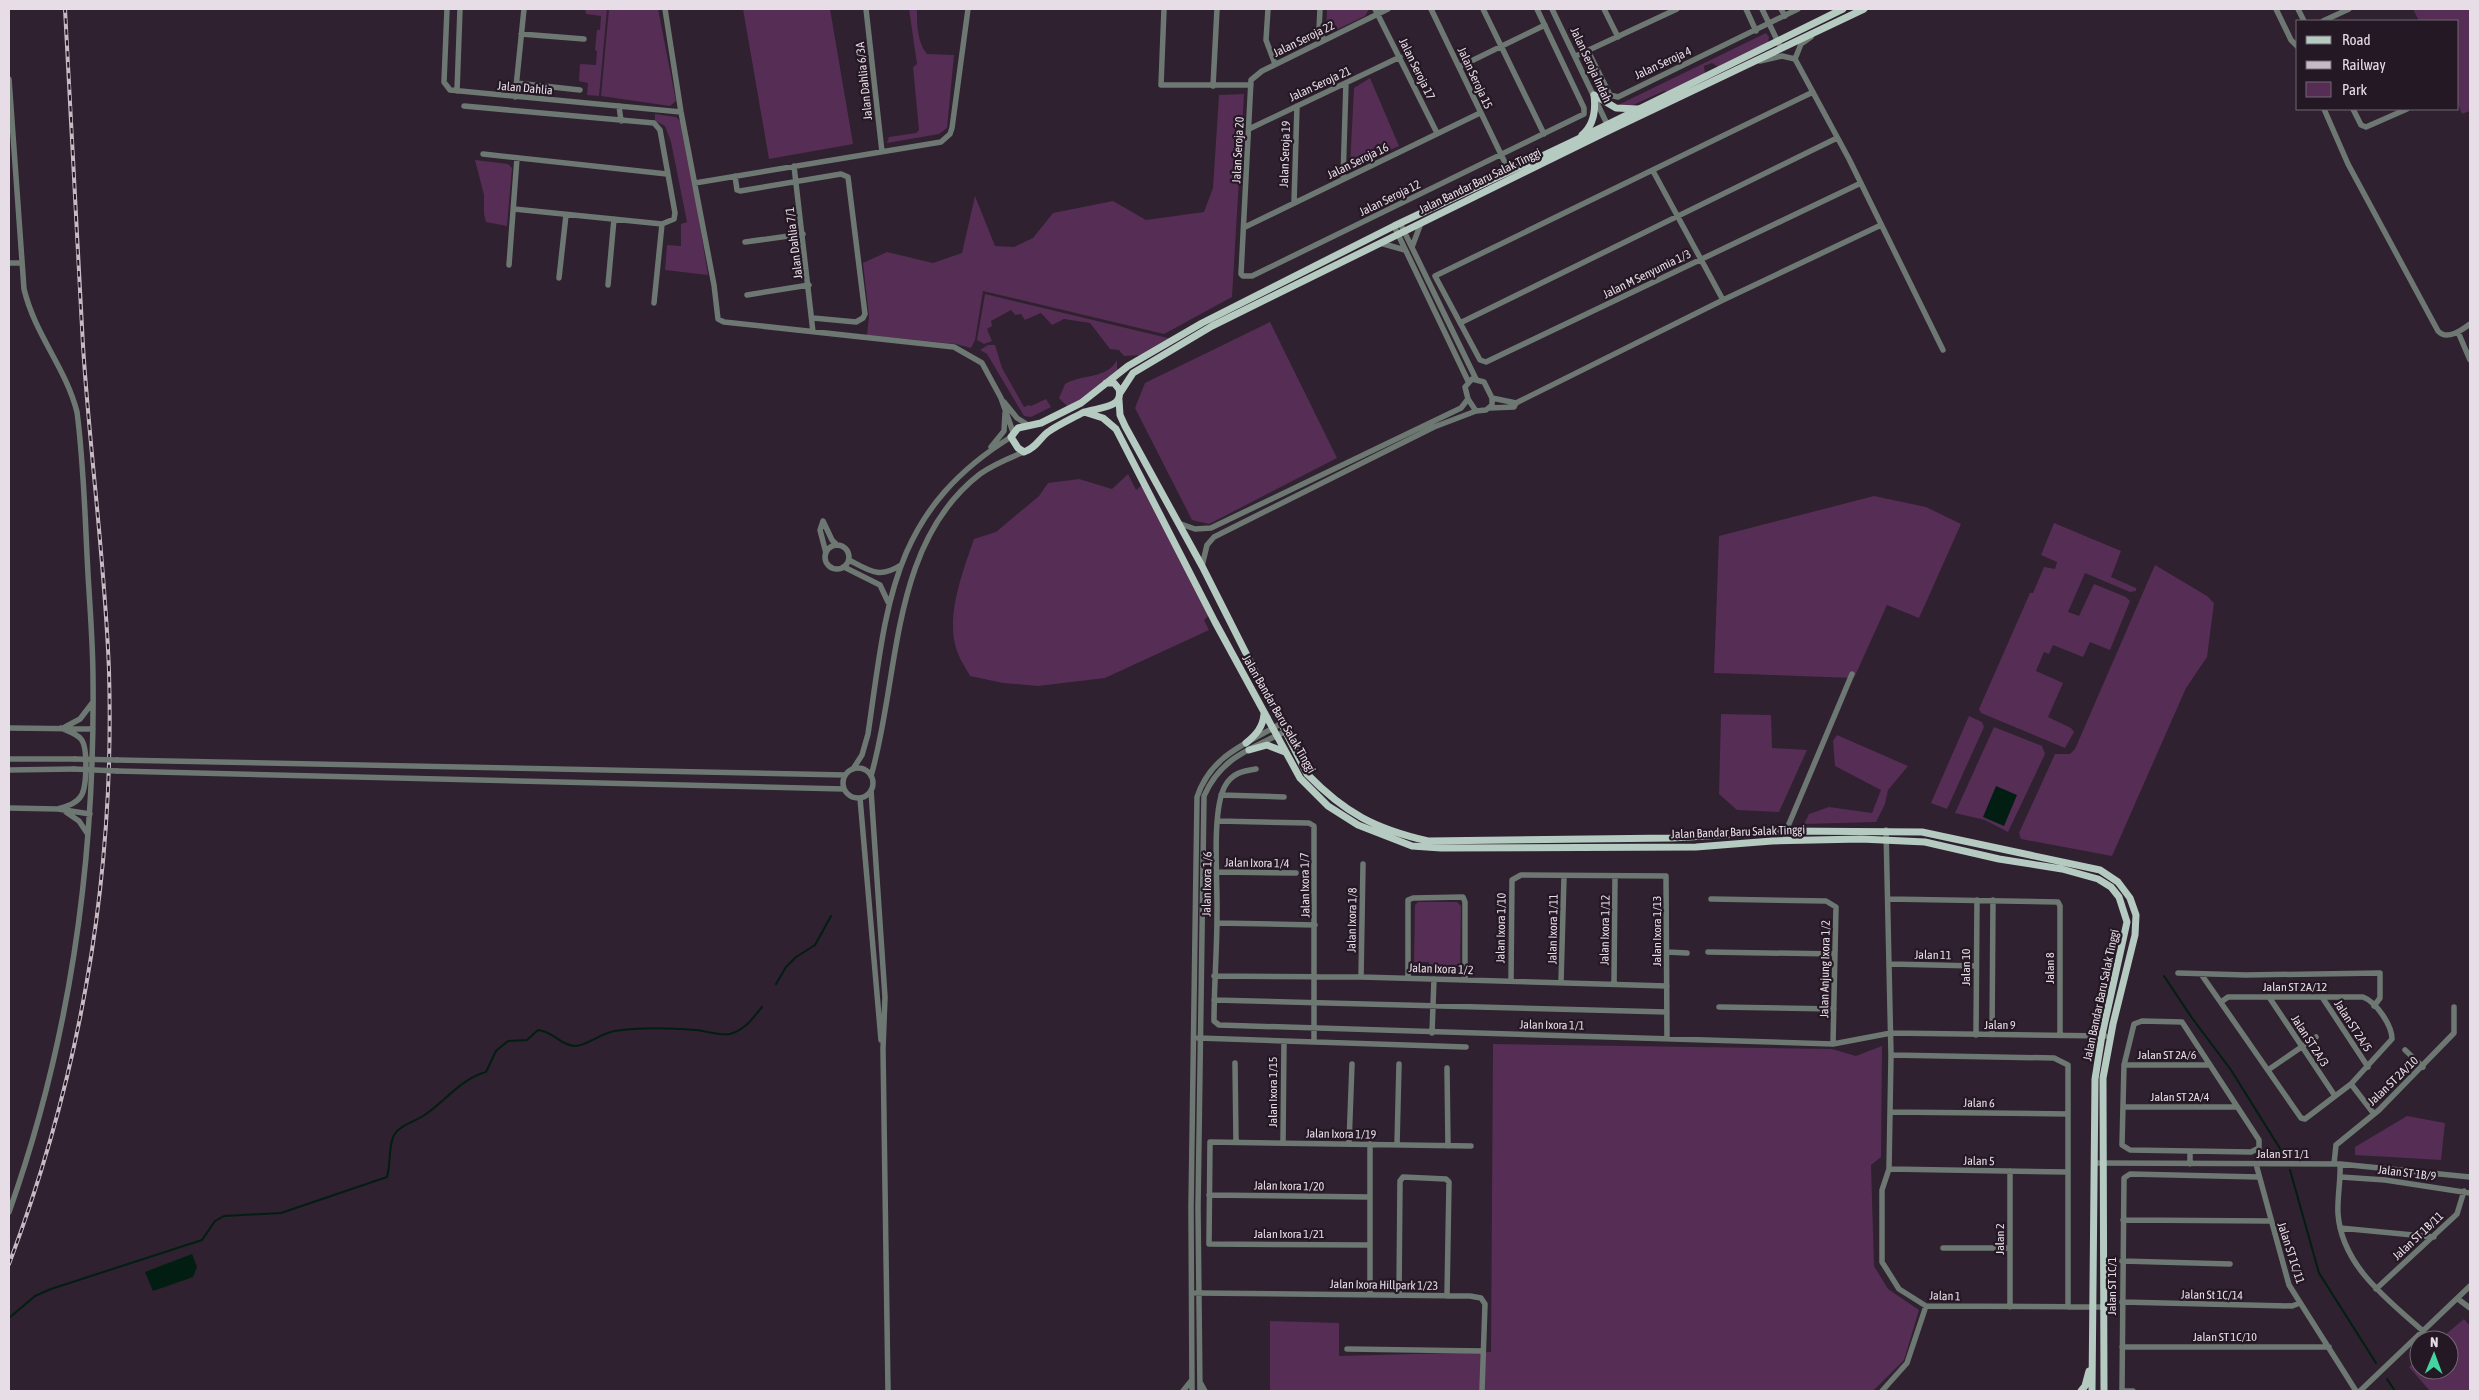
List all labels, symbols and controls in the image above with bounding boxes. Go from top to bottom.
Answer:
street label: Jalan Seroja 22 [1271,18,1337,60]
legend [2296,20,2459,110]
street label: Jalan Seroja Indah [1567,25,1615,105]
text: Road [2342,31,2371,48]
street label: Jalan Seroja 17 [1396,36,1438,102]
street label: Jalan Dahlia 6/3A [853,41,875,121]
street label: Jalan Seroja 4 [1632,44,1694,82]
street label: Jalan Seroja 15 [1455,45,1495,111]
text: Railway [2342,56,2386,73]
street label: Jalan Seroja 21 [1287,63,1353,104]
street label: Jalan Dahlia [497,79,553,97]
text: Park [2342,81,2367,98]
street label: Jalan Seroja 20 [1229,116,1247,184]
street label: Jalan Seroja 19 [1277,120,1293,188]
street label: Jalan Seroja 16 [1325,140,1391,182]
street label: Jalan Bandar Baru Salak Tinggi [1417,145,1543,217]
street label: Jalan Seroja 12 [1357,177,1423,219]
street label: Jalan Dahlia 7/1 [783,206,805,280]
street label: Jalan M Senyumia 1/3 [1601,247,1693,301]
street label: Jalan Bandar Baru Salak Tinggi [1239,652,1319,776]
street label: Jalan Bandar Baru Salak Tinggi [1671,823,1805,841]
street label: Jalan Ixora 1/6 [1199,851,1215,917]
street label: Jalan Ixora 1/7 [1297,852,1313,918]
street label: Jalan Ixora 1/4 [1224,855,1290,871]
street label: Jalan Ixora 1/8 [1344,887,1360,953]
street label: Jalan Ixora 1/10 [1493,892,1509,963]
street label: Jalan Ixora 1/11 [1545,893,1561,964]
street label: Jalan Ixora 1/12 [1597,895,1613,965]
street label: Jalan Ixora 1/13 [1650,896,1664,966]
street label: Jalan Anjung Ixora 1/2 [1817,920,1833,1018]
street label: Jalan Bandar Baru Salak Tinggi [2080,928,2122,1062]
street label: Jalan 11 [1914,948,1952,962]
street label: Jalan 10 [1959,948,1973,985]
street label: Jalan 8 [2043,952,2057,984]
street label: Jalan Ixora 1/2 [1408,961,1474,977]
street label: Jalan ST 2A/12 [2263,980,2327,994]
street label: Jalan ST 2A/5 [2331,998,2375,1054]
street label: Jalan ST 2A/3 [2288,1013,2332,1069]
street label: Jalan Ixora 1/1 [1519,1017,1585,1033]
street label: Jalan 9 [1984,1018,2016,1032]
street label: Jalan ST 2A/6 [2138,1048,2197,1062]
street label: Jalan ST 2A/10 [2365,1053,2421,1108]
street label: Jalan Ixora 1/15 [1266,1057,1280,1127]
street label: Jalan ST 2A/4 [2151,1090,2210,1104]
street label: Jalan 6 [1963,1096,1995,1110]
street label: Jalan Ixora 1/19 [1306,1126,1377,1142]
street label: Jalan ST 1/1 [2257,1147,2310,1161]
street label: Jalan 5 [1963,1154,1995,1168]
street label: Jalan ST 1B/9 [2377,1162,2437,1184]
street label: Jalan Ixora 1/20 [1254,1178,1325,1194]
street label: Jalan ST 1B/11 [2390,1209,2447,1263]
street label: Jalan ST 1C/11 [2274,1220,2308,1286]
street label: Jalan 2 [1993,1223,2007,1255]
street label: Jalan Ixora 1/21 [1254,1227,1325,1241]
street label: Jalan ST 1C/1 [2105,1256,2119,1315]
street label: Jalan Ixora Hillpark 1/23 [1330,1277,1438,1293]
street label: Jalan St 1C/14 [2181,1287,2244,1303]
street label: Jalan 1 [1929,1288,1961,1304]
street label: Jalan ST 1C/10 [2193,1330,2257,1344]
north arrow [2409,1330,2459,1380]
text: N [2430,1334,2438,1350]

